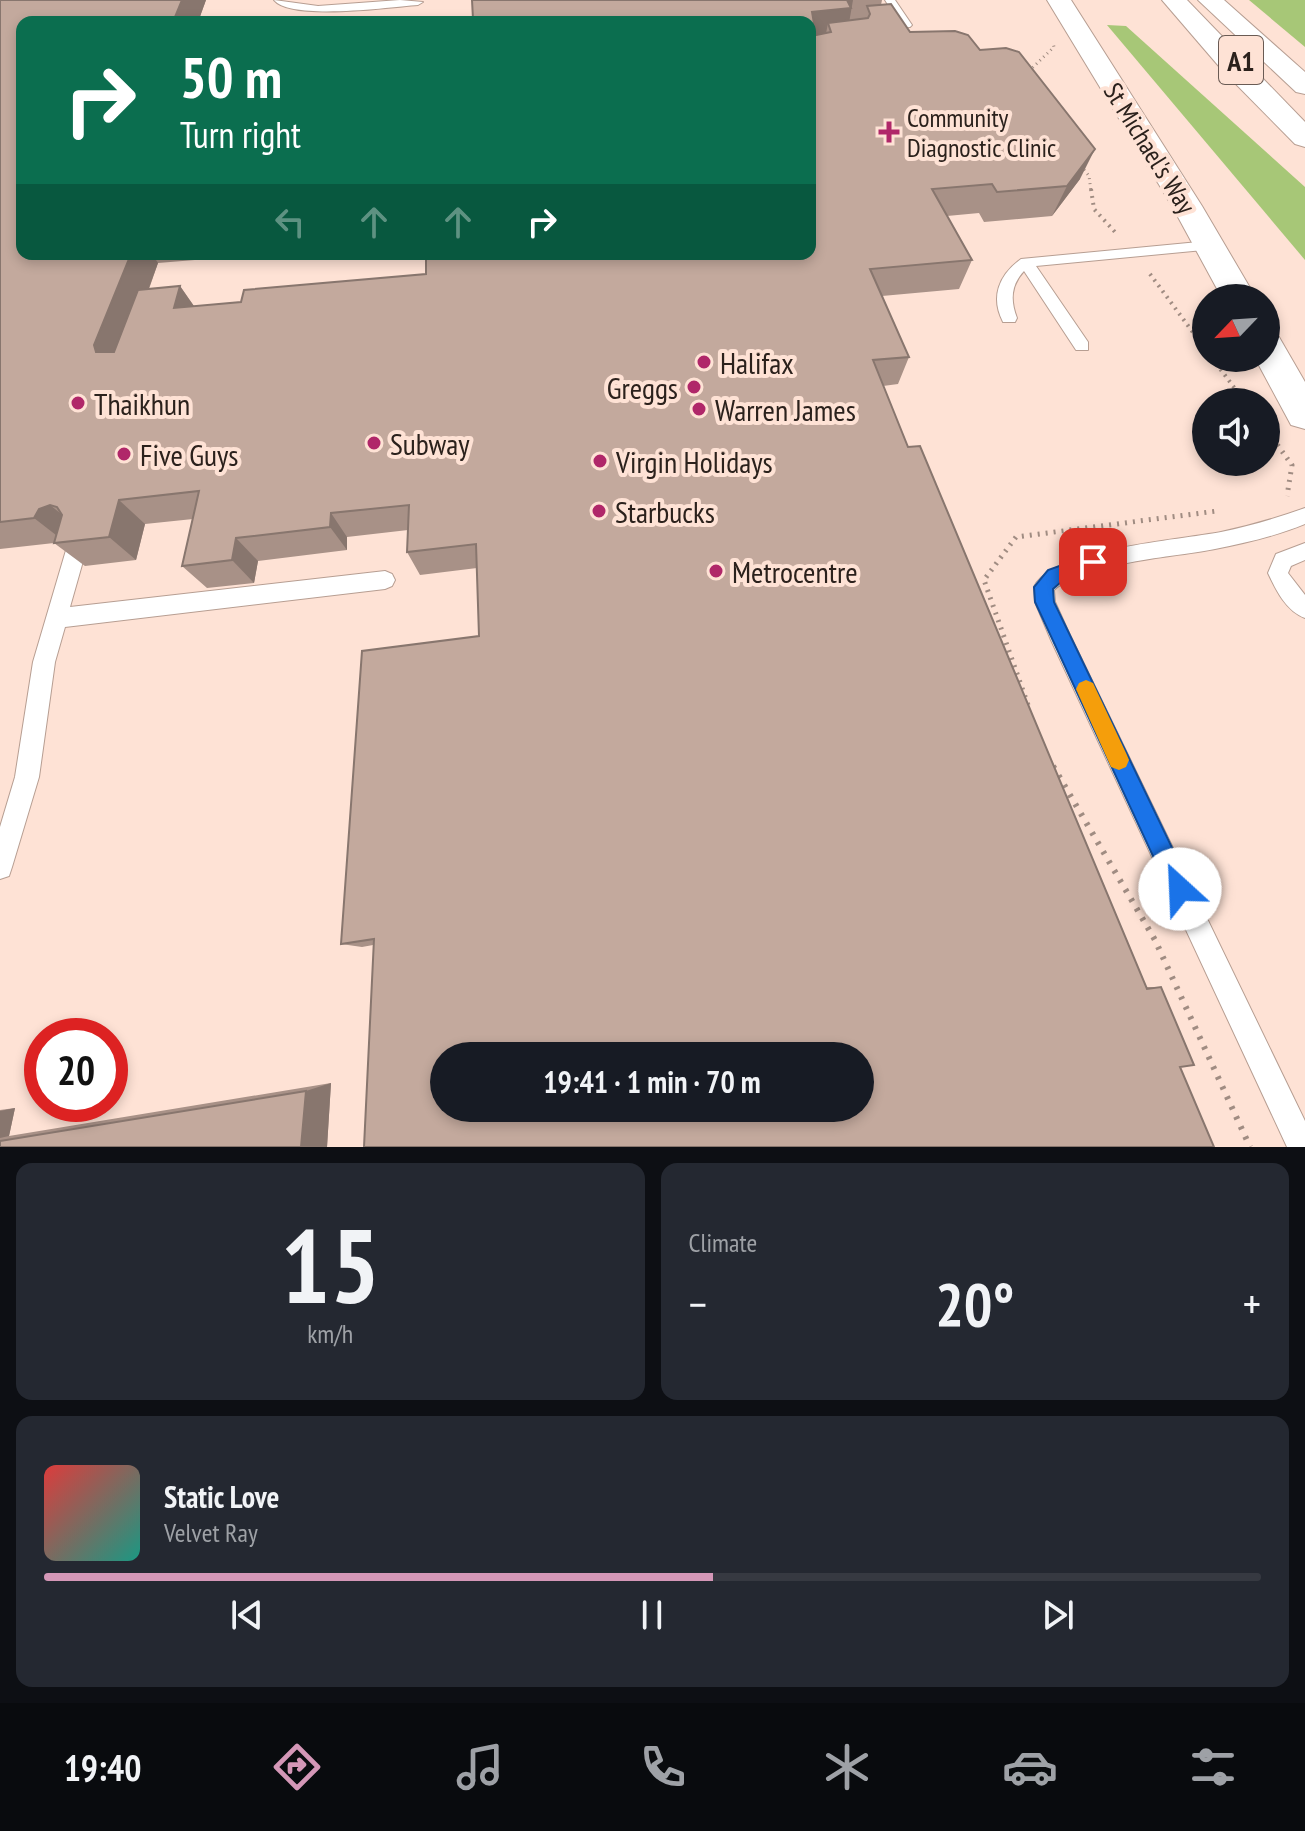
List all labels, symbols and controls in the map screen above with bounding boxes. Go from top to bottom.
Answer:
road number: A1 [1219,36,1263,84]
text: 50 m [180,41,282,113]
icon: right [48,48,152,152]
street label: St Michael's Way [1097,77,1203,220]
place label: Community Diagnostic Clinic [907,101,1056,164]
text: Turn right [180,111,301,158]
marker: Community Diagnostic Clinic [878,121,900,143]
icon: left [268,200,312,244]
icon: ahead [352,200,396,244]
icon: ahead [436,200,480,244]
icon: right [520,200,564,244]
north arrow [1192,284,1280,372]
map controls [1192,284,1280,476]
place label: Halifax [720,343,794,382]
marker: Halifax [695,353,713,371]
place label: Greggs [607,368,678,407]
marker: Greggs [685,378,703,396]
place label: Thaikhun [94,384,190,423]
button: sound [1192,388,1280,476]
place label: Warren James [715,390,856,429]
marker: Thaikhun [69,394,87,412]
marker: Warren James [690,400,708,418]
place label: Subway [390,424,470,463]
marker: Subway [365,434,383,452]
place label: Five Guys [140,435,239,474]
place label: Virgin Holidays [615,442,773,481]
marker: Five Guys [115,445,133,463]
marker: Virgin Holidays [591,452,609,470]
place label: Starbucks [615,492,715,531]
marker: Starbucks [590,502,608,520]
pin [1059,528,1127,596]
icon: arrive [1071,540,1115,584]
place label: Metrocentre [732,552,858,591]
marker: Metrocentre [707,562,725,580]
position arrow [1138,847,1222,931]
speed limit sign: 20 [24,1018,128,1122]
text: 19:41 · 1 min · 70 m [543,1062,761,1101]
text: 15 [281,1197,380,1332]
text: Climate [689,1226,757,1259]
text: 20° [935,1265,1014,1343]
text: − [689,1275,707,1332]
text: + [1243,1275,1261,1332]
text: km/h [307,1317,353,1350]
text: Static Love [164,1477,279,1516]
text: Velvet Ray [164,1516,258,1549]
icon: previous [225,1593,269,1637]
icon: pause [630,1593,674,1637]
icon: next [1036,1593,1080,1637]
icon: directions [269,1739,325,1795]
icon: music [452,1739,508,1795]
icon: phone [635,1739,691,1795]
icon: climate [819,1739,875,1795]
icon: car [1002,1739,1058,1795]
icon: filters [1185,1739,1241,1795]
text: 19:40 [64,1744,142,1791]

